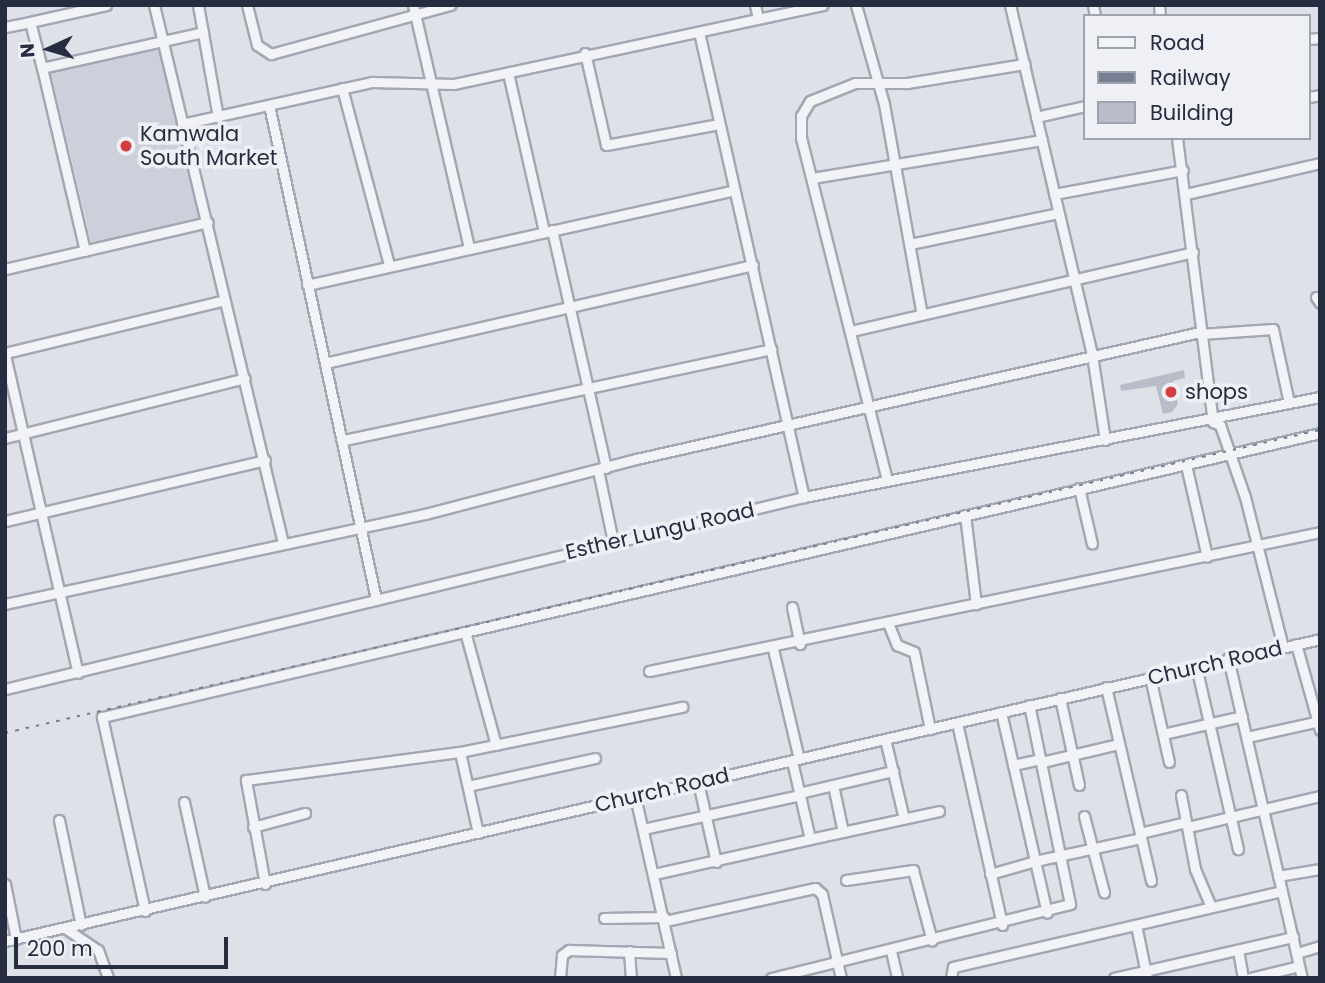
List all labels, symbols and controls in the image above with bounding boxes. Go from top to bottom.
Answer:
north arrow [14,14,84,84]
legend [1084,14,1311,140]
text: Road [1150,28,1205,57]
text: N [14,42,42,59]
text: Railway [1150,63,1231,92]
text: Building [1150,98,1234,127]
place label: Kamwala South Market [140,121,277,171]
marker: Kamwala South Market [118,138,134,154]
place label: shops [1185,379,1248,405]
marker: shops [1163,384,1179,400]
street label: Esther Lungu Road [563,497,757,565]
street label: Church Road [1145,635,1285,691]
street label: Church Road [592,762,732,818]
scale bar [18,923,231,967]
text: 200 m [27,934,93,963]

